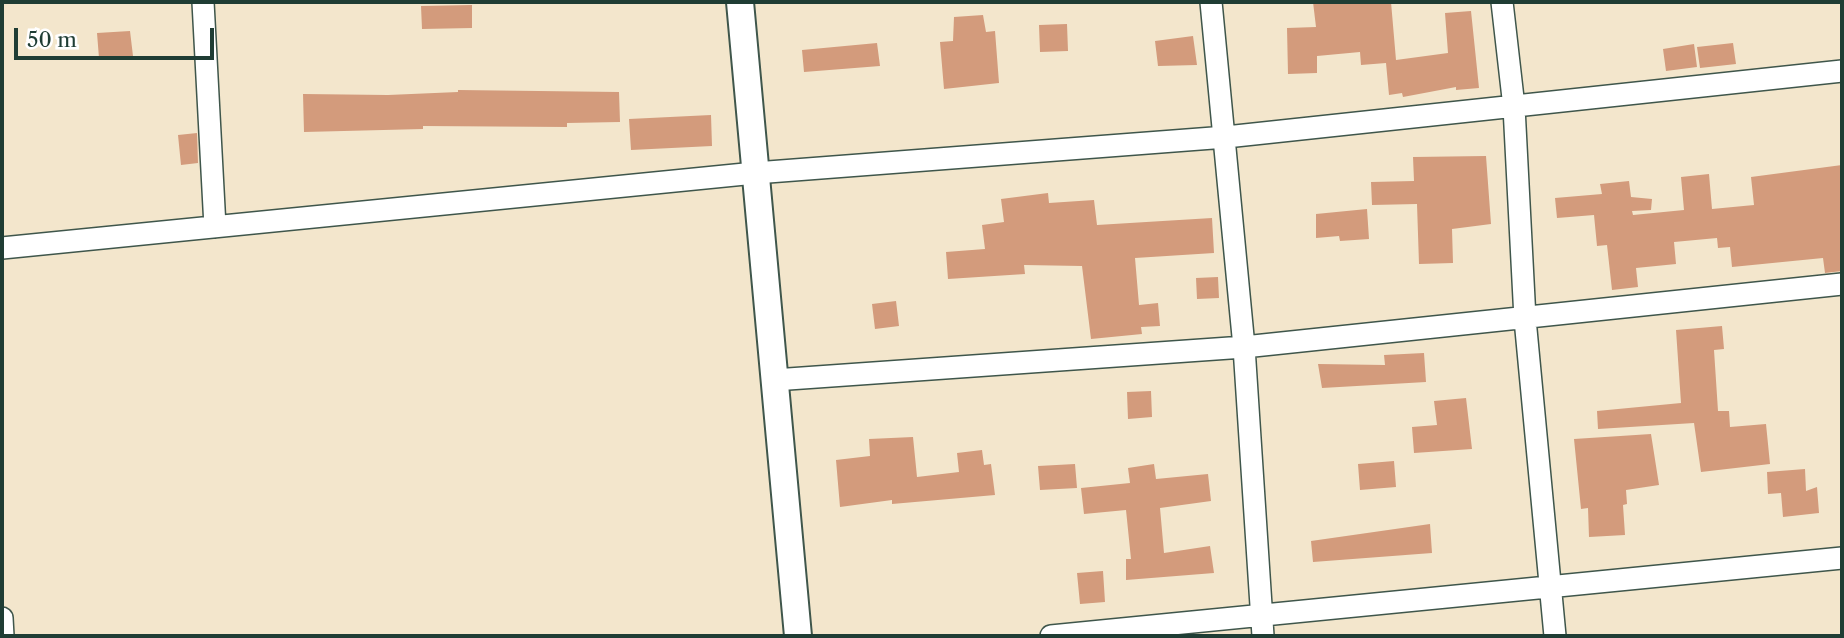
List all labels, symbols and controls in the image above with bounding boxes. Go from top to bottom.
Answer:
scale bar [18,14,217,58]
text: 50 m [27,27,77,52]

